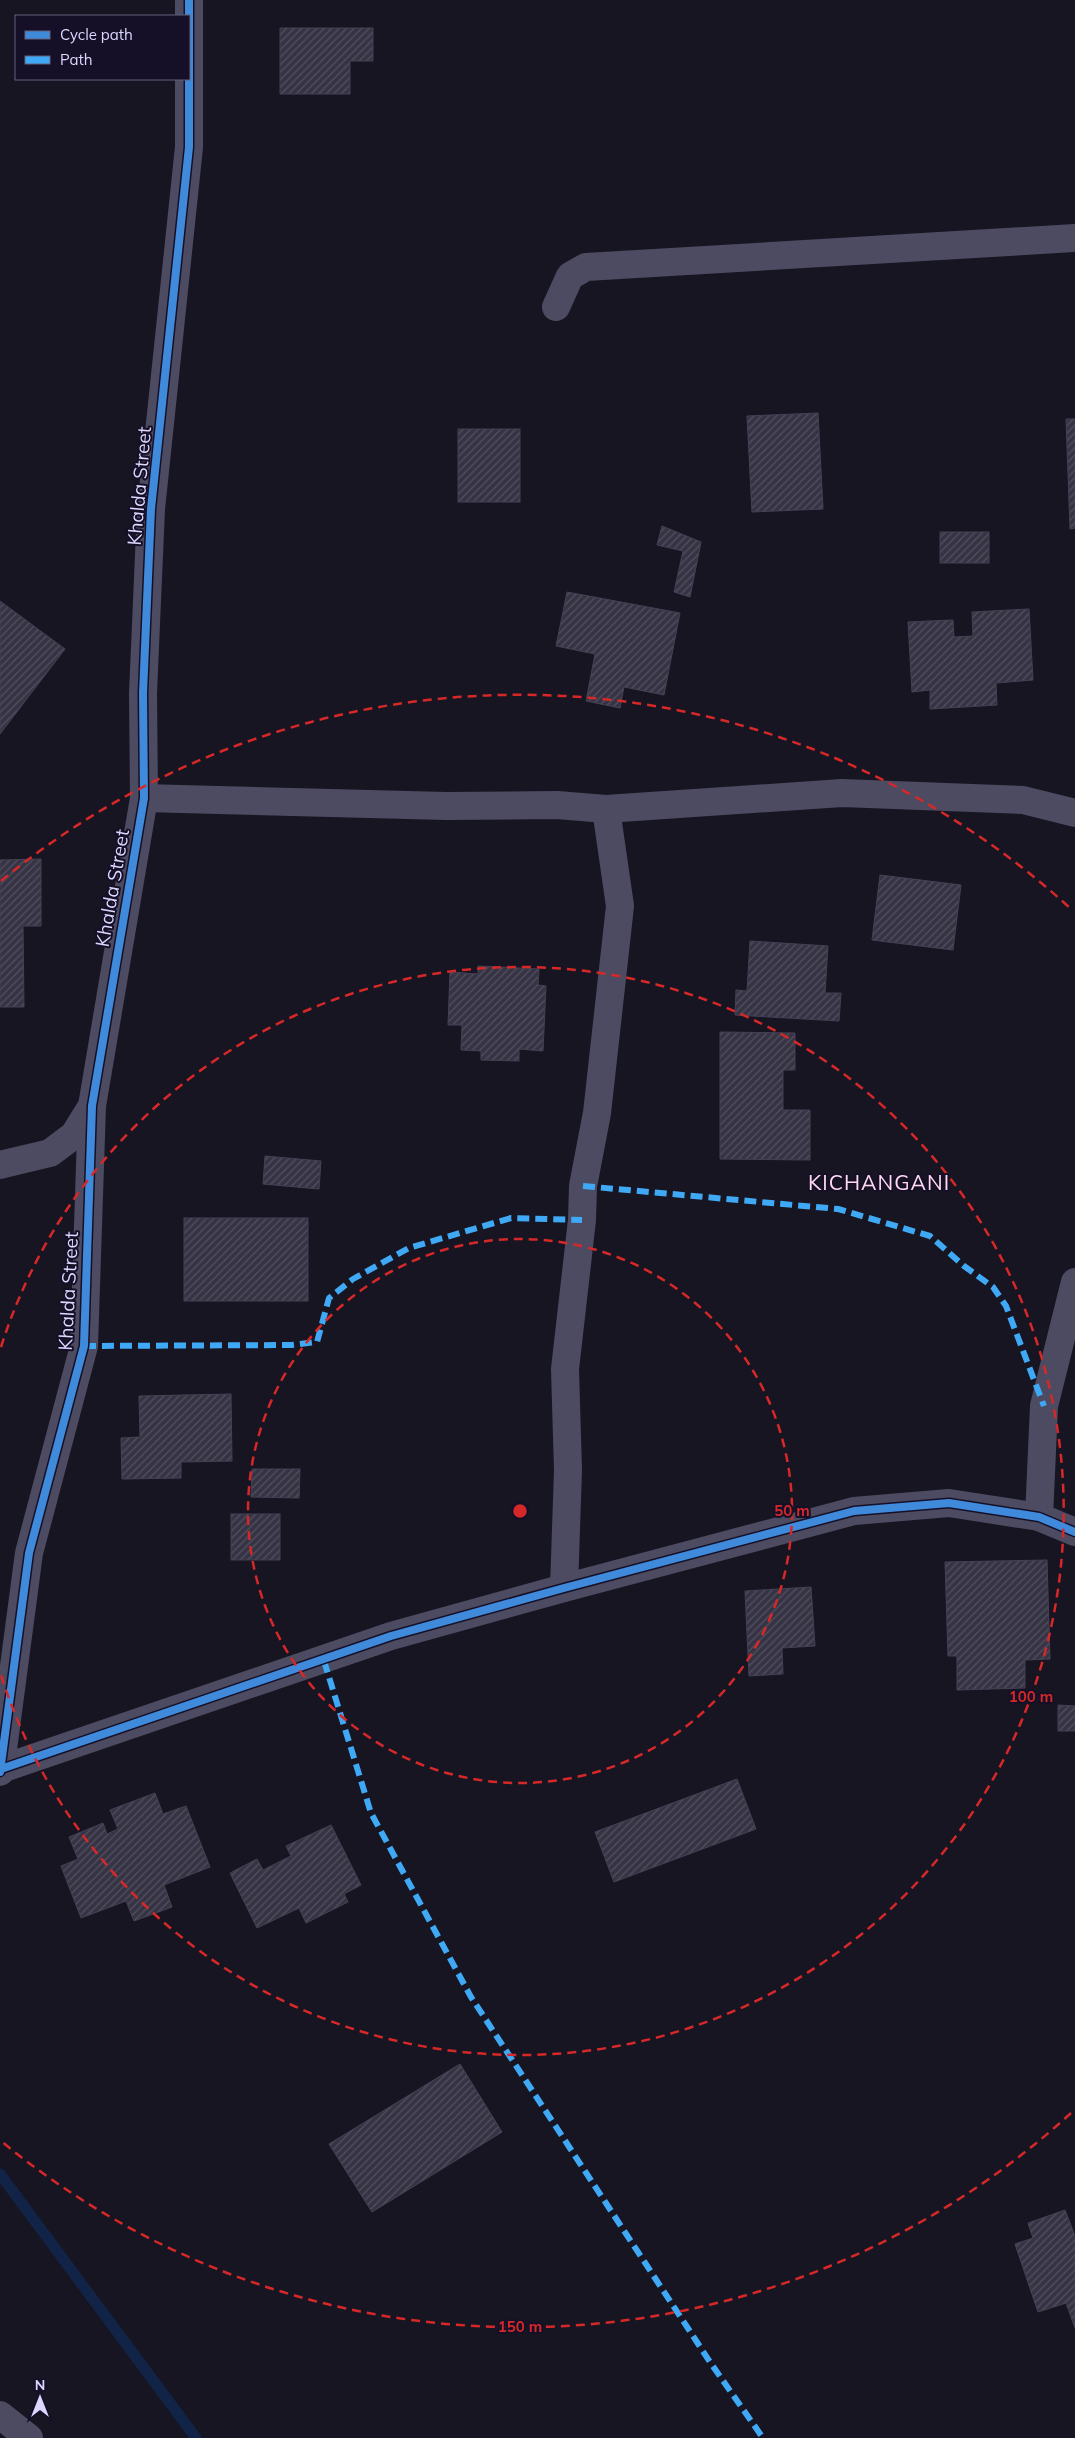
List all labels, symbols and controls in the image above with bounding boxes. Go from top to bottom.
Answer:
legend [15,15,190,80]
text: Cycle path [60,25,133,44]
text: Path [60,50,92,69]
street label: Khalda Street [122,425,156,547]
street label: Khalda Street [90,827,134,949]
district label: KICHANGANI [808,1169,950,1195]
street label: Khalda Street [53,1230,83,1351]
text: 50 m [774,1501,810,1520]
centre of rings [511,1502,529,1520]
text: 100 m [1009,1687,1053,1706]
text: 150 m [498,2317,542,2336]
north arrow [15,2373,65,2423]
text: N [35,2376,45,2394]

